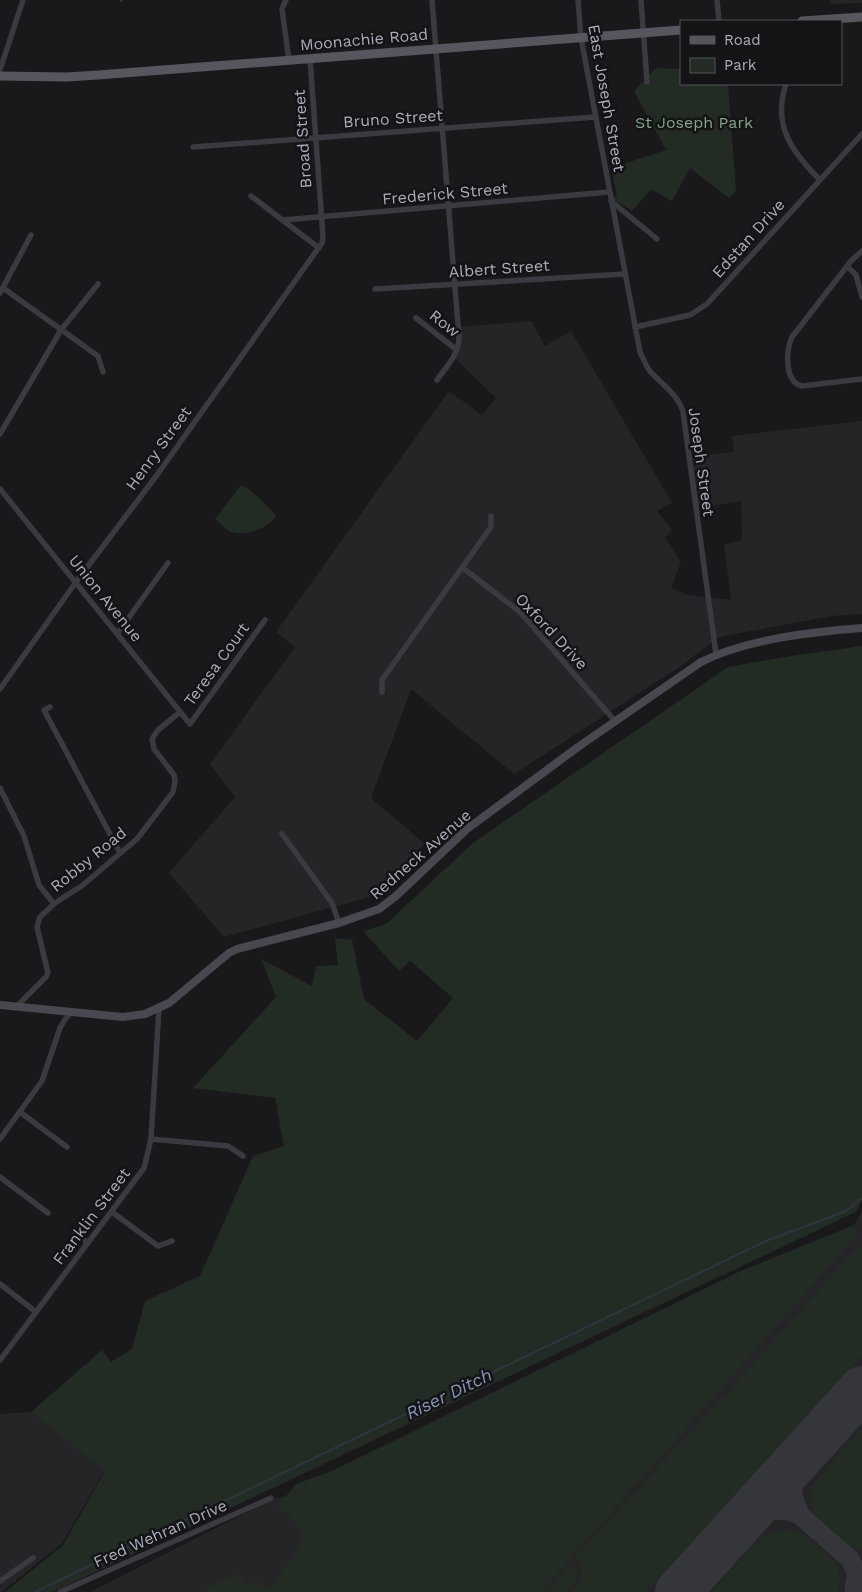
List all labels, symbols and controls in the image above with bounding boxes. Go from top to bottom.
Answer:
legend [680,20,842,85]
street label: East Joseph Street [584,23,629,174]
street label: Moonachie Road [299,24,429,55]
text: Road [724,31,761,49]
text: Park [724,56,757,74]
street label: Broad Street [290,89,315,189]
street label: Bruno Street [343,106,444,131]
park label: St Joseph Park [635,113,753,132]
street label: Frederick Street [381,179,509,208]
street label: Edstan Drive [708,195,789,282]
street label: Albert Street [448,255,550,282]
street label: Row [426,306,464,341]
street label: Henry Street [122,403,195,494]
street label: Joseph Street [684,406,719,518]
street label: Union Avenue [65,551,146,646]
street label: Oxford Drive [511,589,592,673]
street label: Teresa Court [180,619,253,710]
street label: Redneck Avenue [366,805,475,903]
street label: Robby Road [47,823,130,896]
street label: Franklin Street [49,1164,134,1268]
water label: Riser Ditch [402,1364,495,1423]
street label: Fred Wehran Drive [90,1495,230,1571]

